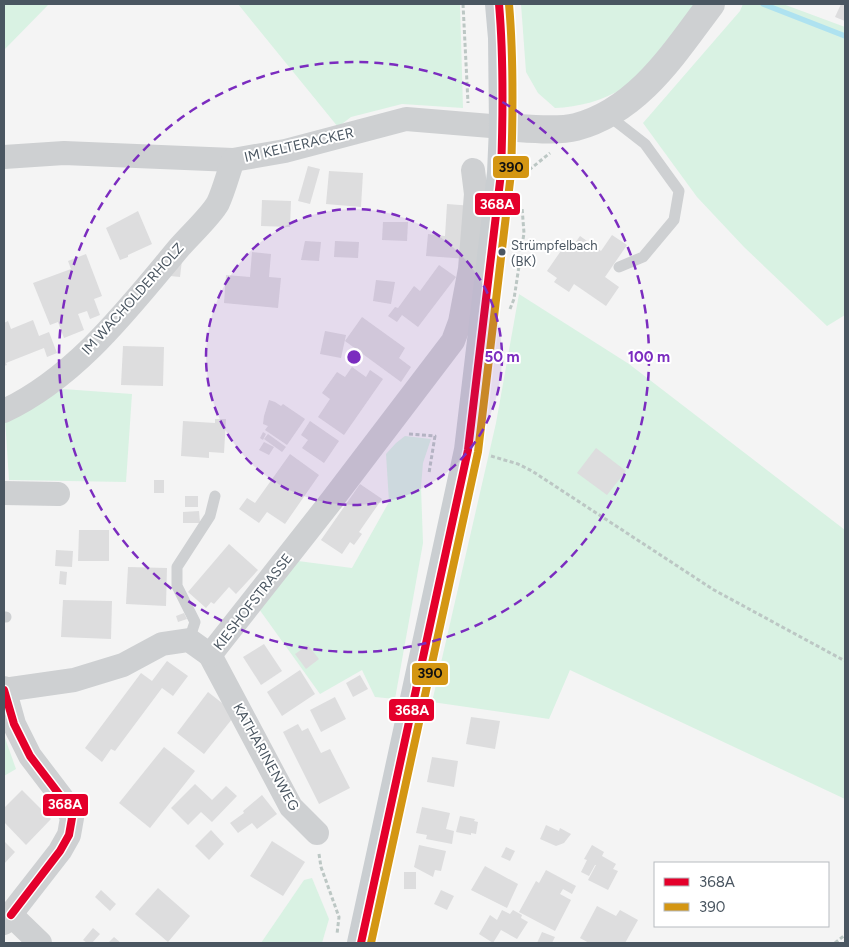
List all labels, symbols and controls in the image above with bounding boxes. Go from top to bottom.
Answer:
street label: IM KELTERACKER [243,124,356,166]
line badge: 390 [492,155,530,179]
text: 390 [499,159,523,176]
line badge: 368A [474,192,521,216]
text: 368A [480,196,514,213]
place label: Strümpfelbach (BK) [511,238,598,269]
street label: IM WACHOLDERHOLZ [78,240,188,358]
marker: Strümpfelbach (BK) [497,247,507,257]
centre of rings [345,348,363,366]
text: 50 m [484,348,520,366]
text: 100 m [628,348,670,366]
street label: KIESHOFSTRASSE [210,550,296,654]
line badge: 390 [411,662,449,686]
text: 390 [418,665,442,682]
line badge: 368A [388,698,435,722]
street label: KATHARINENWEG [229,700,303,814]
text: 368A [395,702,429,719]
line badge: 368A [42,793,89,817]
text: 368A [48,796,82,813]
legend [654,862,829,927]
text: 368A [699,873,735,891]
text: 390 [699,898,725,916]

